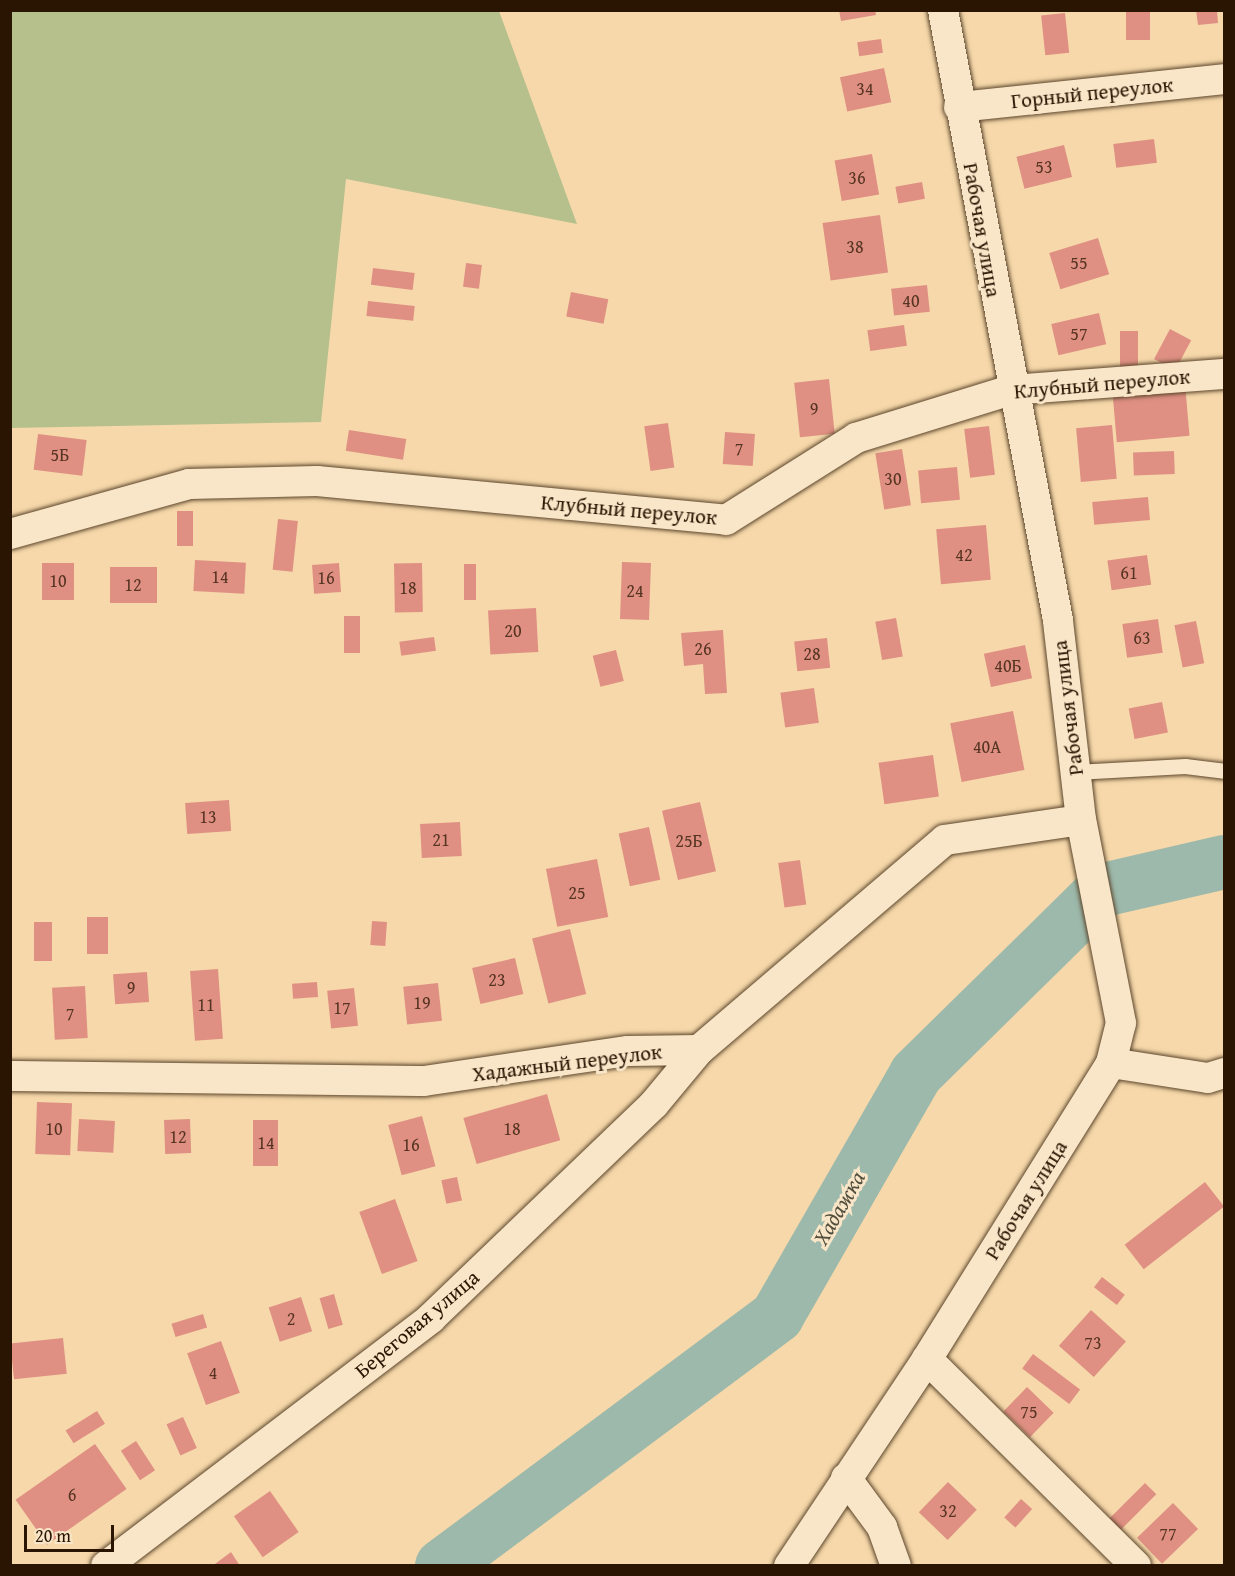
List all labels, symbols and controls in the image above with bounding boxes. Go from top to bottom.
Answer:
street label: Горный переулок [1010,72,1174,114]
house number: 34 [856,78,874,100]
house number: 53 [1035,156,1053,178]
street label: Рабочая улица [958,161,1006,299]
house number: 36 [848,167,866,189]
house number: 38 [846,236,864,258]
house number: 55 [1070,252,1088,274]
house number: 40 [902,290,920,312]
house number: 57 [1070,323,1088,345]
street label: Клубный переулок [1013,364,1191,404]
house number: 9 [810,398,818,420]
house number: 7 [735,438,743,460]
house number: 5Б [51,444,69,466]
house number: 30 [884,468,902,490]
street label: Клубный переулок [540,490,718,530]
house number: 42 [955,544,973,566]
house number: 61 [1120,562,1138,584]
house number: 14 [211,566,229,588]
house number: 16 [317,567,335,589]
house number: 10 [49,570,67,592]
house number: 12 [124,574,142,596]
house number: 18 [399,577,417,599]
house number: 24 [626,580,644,602]
house number: 20 [504,620,522,642]
house number: 63 [1133,627,1151,649]
house number: 26 [694,638,712,660]
street label: Рабочая улица [1047,639,1089,777]
house number: 28 [803,643,821,665]
house number: 40Б [994,655,1022,677]
house number: 40А [973,736,1001,758]
house number: 13 [199,806,217,828]
house number: 21 [432,829,450,851]
house number: 25Б [675,830,703,852]
house number: 25 [568,882,586,904]
house number: 23 [488,969,506,991]
house number: 9 [127,977,135,999]
house number: 19 [413,992,431,1014]
house number: 11 [197,994,215,1016]
house number: 17 [333,997,351,1019]
house number: 7 [66,1003,74,1025]
street label: Хадажный переулок [471,1039,663,1087]
house number: 10 [45,1118,63,1140]
house number: 18 [503,1118,521,1140]
house number: 12 [169,1126,187,1148]
house number: 14 [257,1132,275,1154]
house number: 16 [402,1134,420,1156]
street label: Рабочая улица [979,1136,1073,1264]
water label: Хадажка [807,1166,871,1250]
street label: Береговая улица [350,1265,484,1383]
house number: 2 [287,1308,295,1330]
house number: 73 [1084,1332,1102,1354]
house number: 4 [209,1362,217,1384]
house number: 75 [1020,1401,1038,1423]
house number: 6 [68,1484,76,1506]
house number: 32 [939,1500,957,1522]
scale bar [27,1513,117,1551]
text: 20 m [35,1522,71,1549]
house number: 77 [1159,1523,1177,1545]

